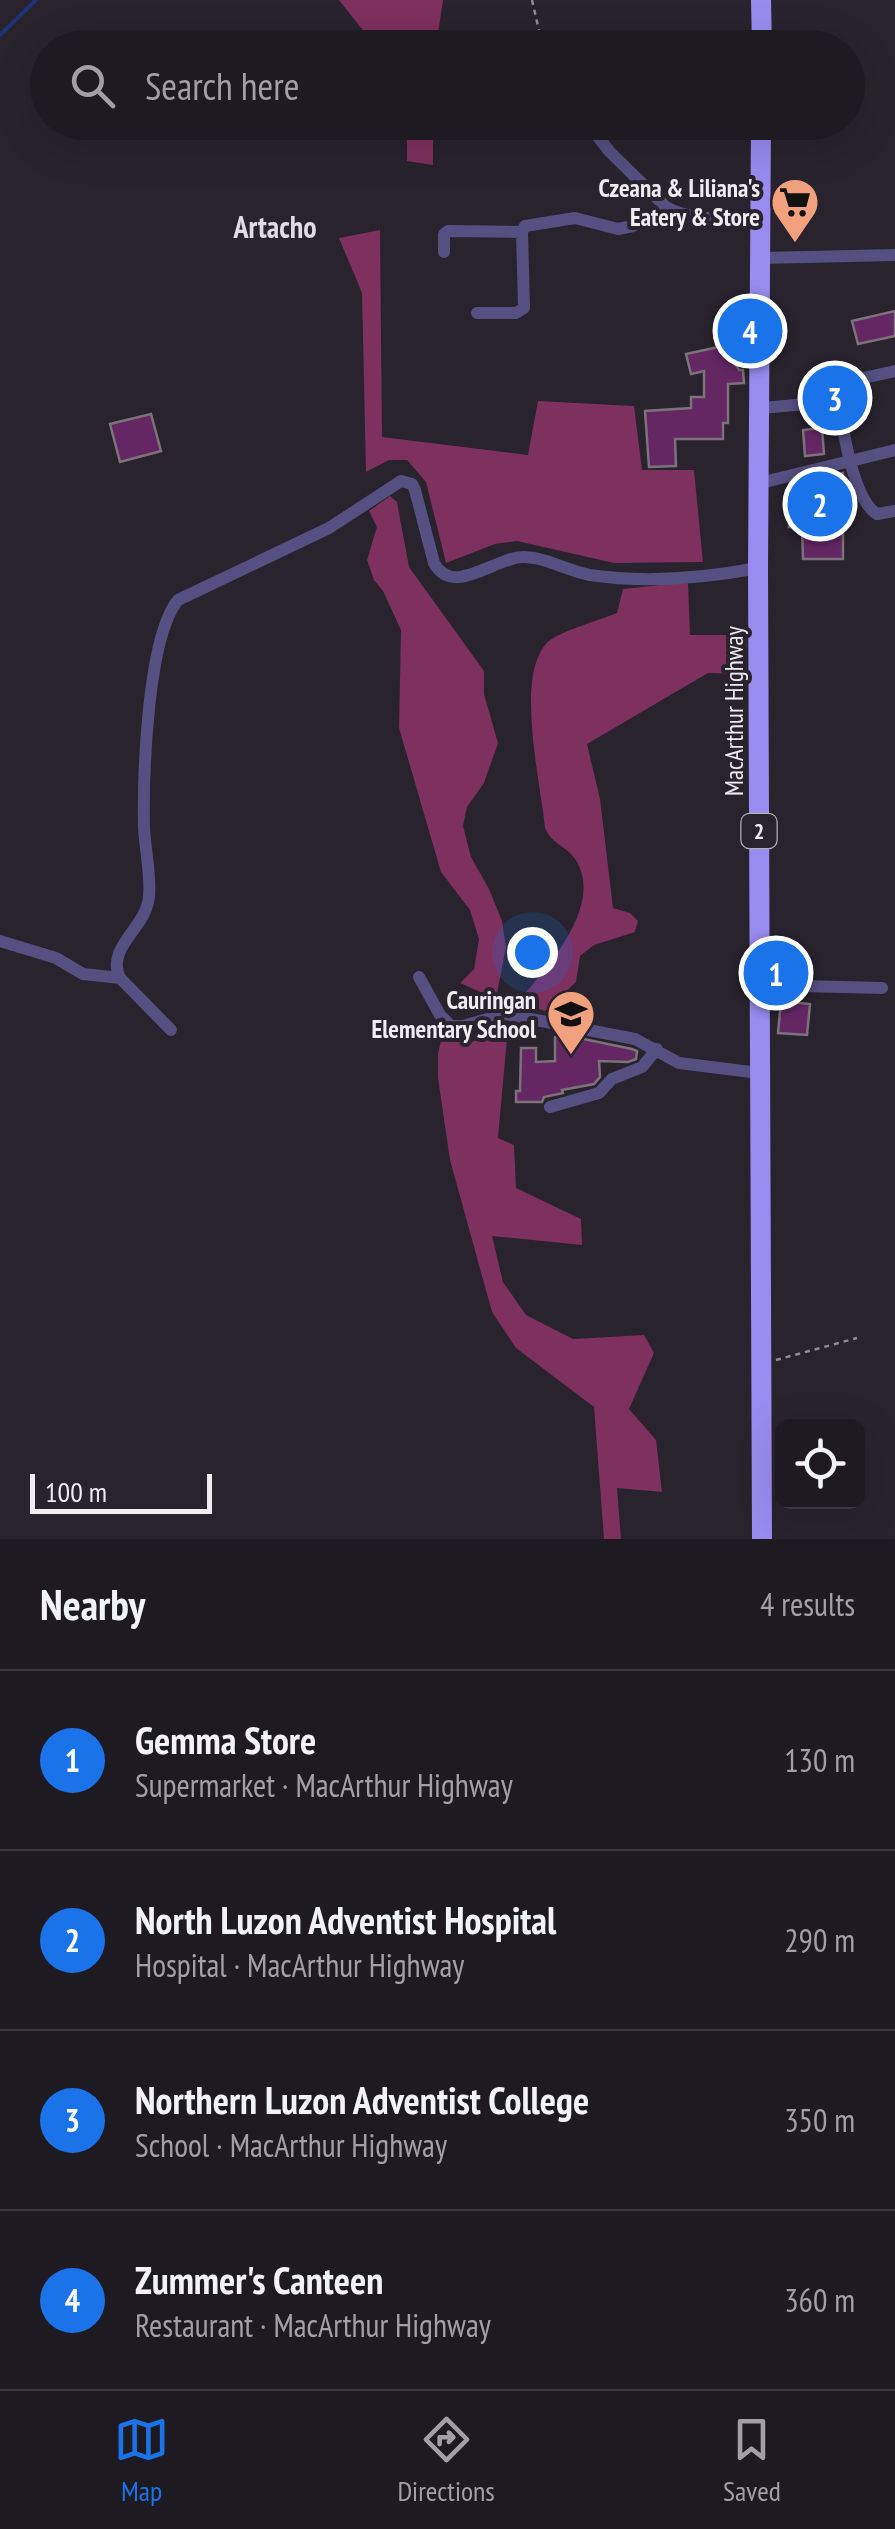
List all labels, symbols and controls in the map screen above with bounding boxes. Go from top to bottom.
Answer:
search box [30,30,865,140]
icon: search [65,58,120,113]
text: Search here [145,61,299,110]
place label: Czeana & Liliana's Eatery & Store [598,172,760,233]
supermarket icon: Czeana & Liliana's Eatery & Store [769,176,821,244]
district label: Artacho [232,207,317,246]
pin: 4 [718,294,782,368]
pin: 3 [802,360,868,436]
pin: 2 [788,466,852,542]
street label: MacArthur Highway [718,626,750,796]
road number: 2 [742,814,776,848]
your location [507,927,558,978]
pin: 1 [744,936,808,1010]
place label: Cauringan Elementary School [371,984,537,1045]
school or university icon: Cauringan Elementary School [545,988,597,1056]
map controls [775,1419,865,1509]
button: locate [775,1419,865,1509]
scale bar [30,1469,212,1514]
text: 100 m [45,1473,107,1510]
text: Nearby [40,1577,145,1632]
text: 4 results [760,1583,855,1625]
text: Gemma Store [135,1715,316,1764]
text: 1 [65,1739,80,1781]
text: 130 m [784,1739,855,1781]
text: Supermarket · MacArthur Highway [135,1764,513,1806]
text: North Luzon Adventist Hospital [135,1895,556,1944]
text: 2 [65,1919,80,1961]
text: 290 m [784,1919,855,1961]
text: Hospital · MacArthur Highway [135,1944,464,1986]
text: Northern Luzon Adventist College [135,2075,589,2124]
text: 3 [65,2099,80,2141]
text: 350 m [784,2099,855,2141]
text: School · MacArthur Highway [135,2124,447,2166]
text: Zummer's Canteen [135,2255,383,2304]
text: 4 [65,2279,80,2321]
text: 360 m [784,2279,855,2321]
text: Restaurant · MacArthur Highway [135,2304,491,2346]
tab: Map [114,2412,169,2509]
tab: Directions [397,2412,495,2509]
tab: Saved [723,2412,781,2509]

